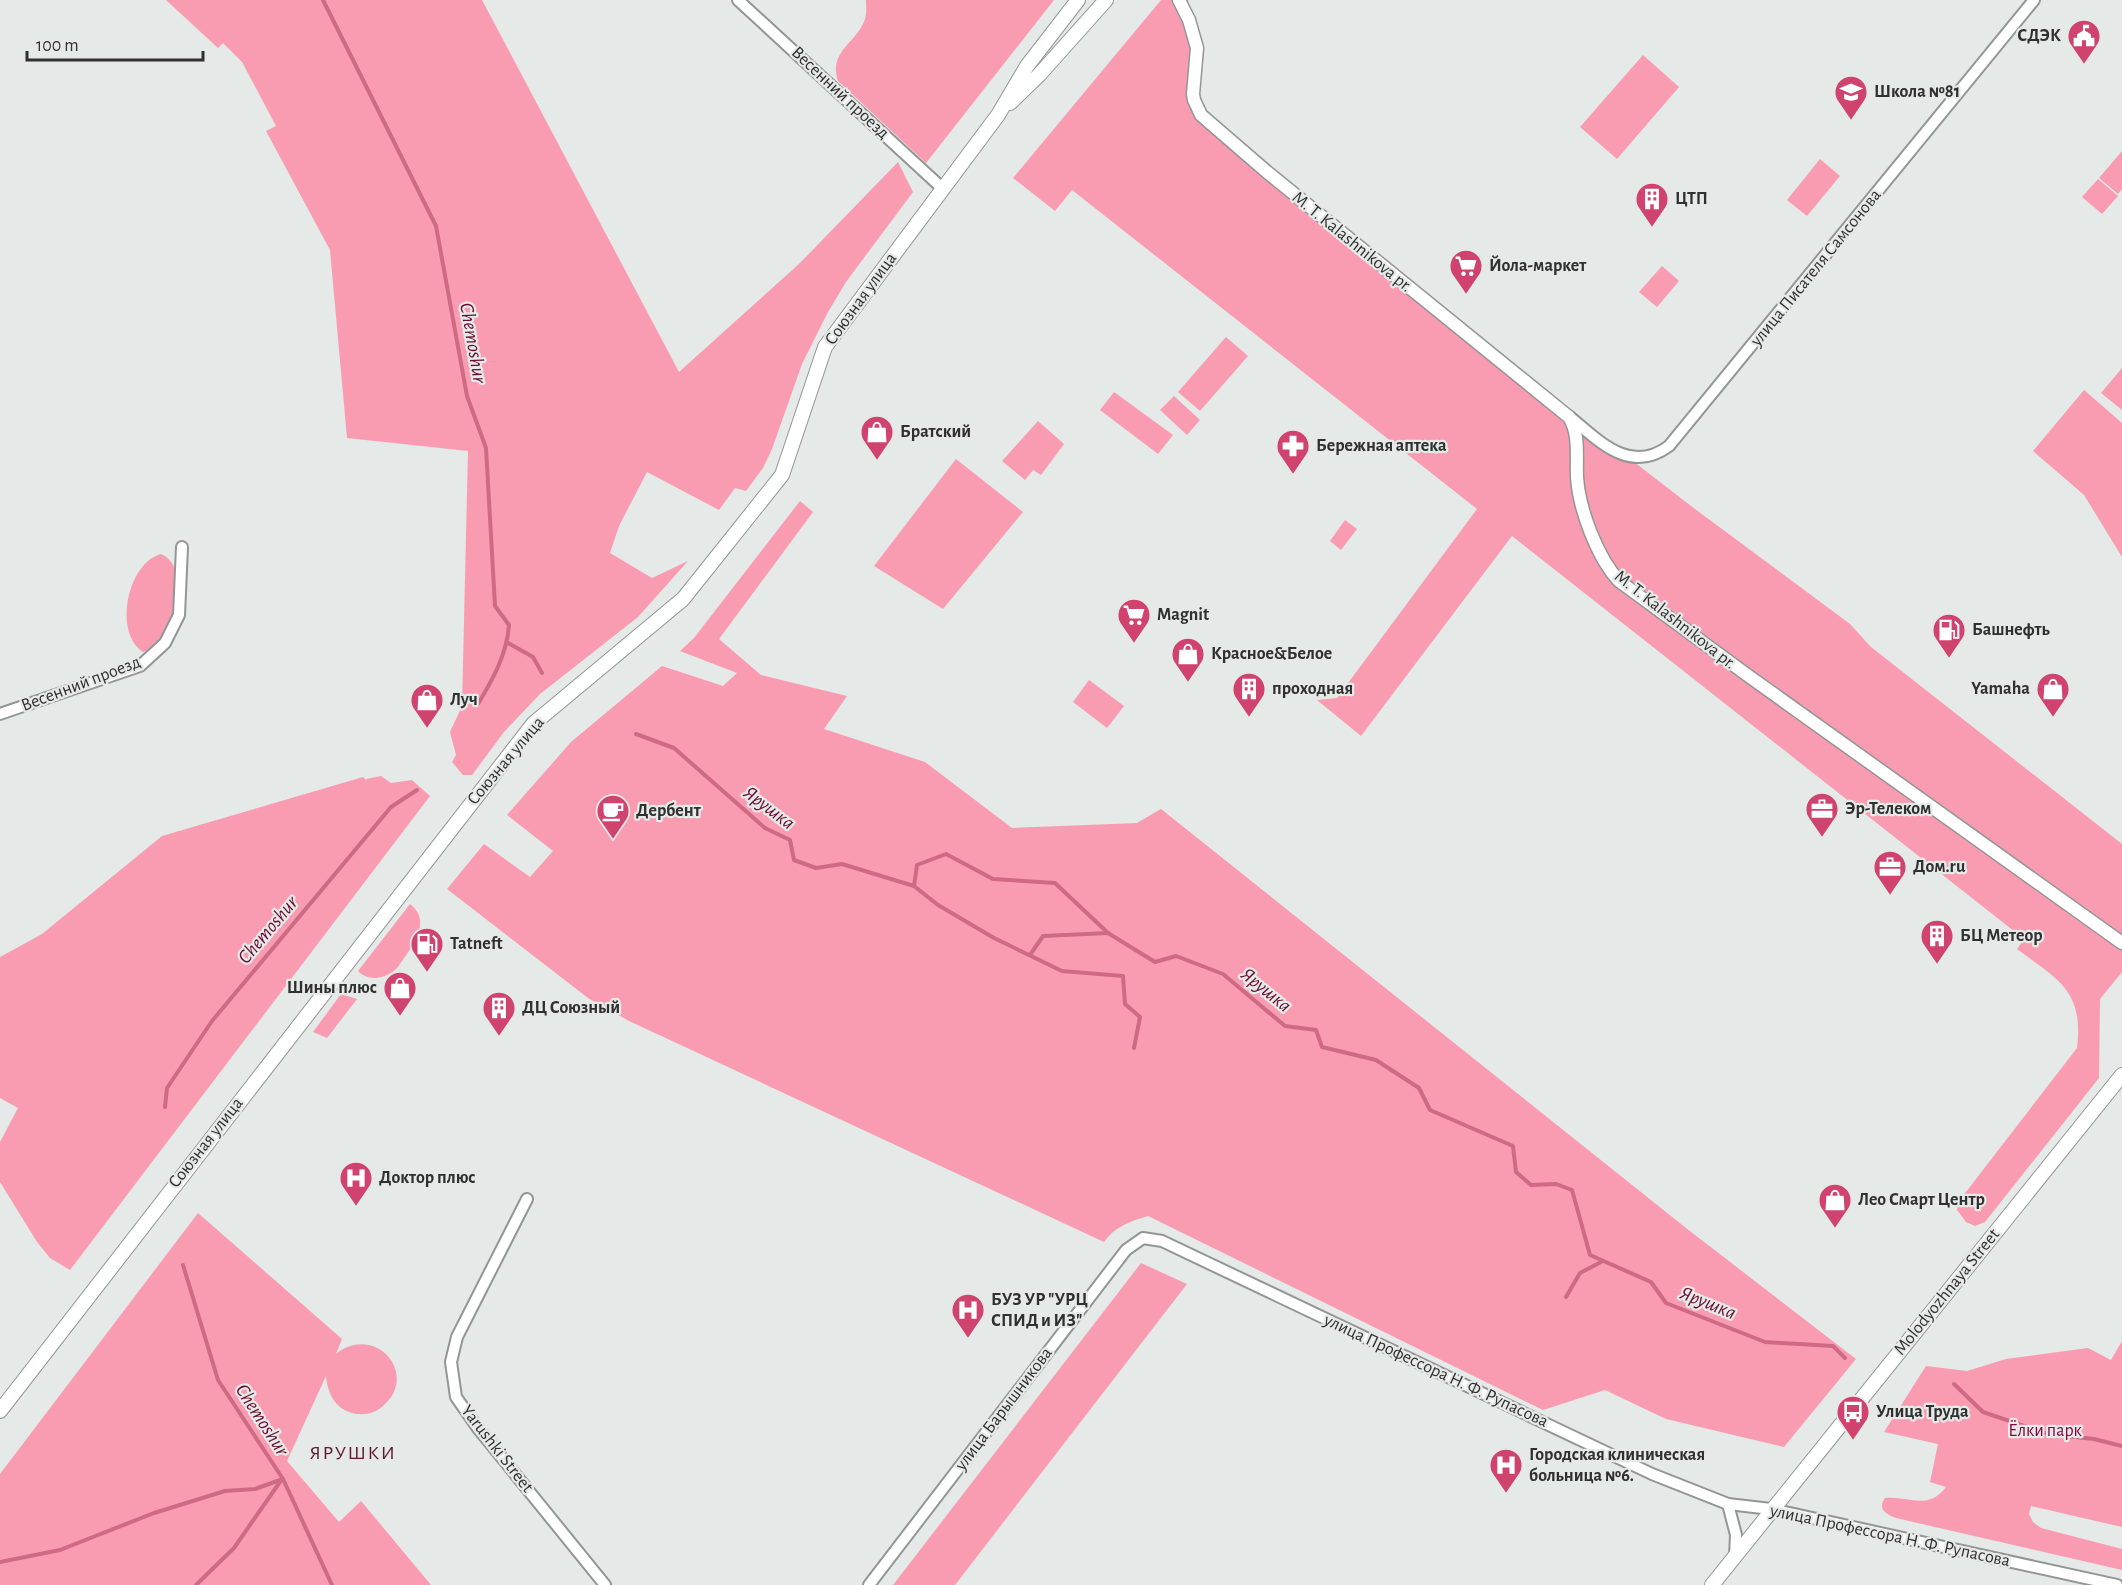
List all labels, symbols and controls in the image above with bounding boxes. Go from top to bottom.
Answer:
public building icon: СДЭК [2066,18,2102,65]
scale bar [27,24,202,62]
place label: СДЭК [2017,27,2061,45]
text: 100 m [36,37,79,55]
street label: Весенний проезд [788,43,892,143]
school or university icon: Школа №81 [1833,74,1869,121]
place label: Школа №81 [1874,83,1960,101]
building icon: ЦТП [1634,181,1670,228]
street label: улица Писателя Самсонова [1747,186,1885,351]
street label: M. T. Kalashnikova pr. [1289,188,1415,296]
place label: ЦТП [1675,190,1708,208]
supermarket icon: Йола-маркет [1448,248,1484,295]
street label: Союзная улица [822,250,900,348]
place label: Йола-маркет [1489,255,1587,275]
water label: Chemoshur [456,301,490,385]
shop icon: Братский [859,414,895,461]
place label: Братский [900,423,971,441]
pharmacy icon: Бережная аптека [1275,428,1311,475]
place label: Бережная аптека [1316,437,1447,455]
street label: M. T. Kalashnikova pr. [1611,567,1739,673]
supermarket icon: Magnit [1116,597,1152,644]
place label: Magnit [1157,606,1209,624]
fuel station icon: Башнефть [1931,612,1967,659]
place label: Башнефть [1972,621,2051,639]
shop icon: Красное&Белое [1170,636,1206,683]
place label: Красное&Белое [1211,645,1332,663]
street label: Весенний проезд [19,653,143,715]
building icon: проходная [1231,671,1267,718]
shop icon: Yamaha [2035,671,2071,718]
place label: проходная [1272,680,1353,698]
place label: Yamaha [1971,680,2030,698]
shop icon: Луч [409,682,445,729]
place label: Луч [450,691,478,709]
street label: Союзная улица [464,713,548,809]
water label: Ярушка [740,783,798,833]
office icon: Эр-Телеком [1804,791,1840,838]
cafe icon: Дербент [595,793,631,840]
place label: Эр-Телеком [1845,800,1931,818]
place label: Дербент [636,802,702,820]
office icon: Дом.ru [1872,849,1908,896]
place label: Дом.ru [1913,858,1966,876]
water label: Chemoshur [234,892,302,968]
building icon: БЦ Метеор [1919,918,1955,965]
fuel station icon: Tatneft [409,926,445,973]
place label: БЦ Метеор [1960,927,2043,945]
place label: Tatneft [450,935,503,953]
water label: Ярушка [1237,964,1295,1016]
shop icon: Шины плюс [382,970,418,1017]
place label: Шины плюс [287,979,377,997]
building icon: ДЦ Союзный [481,990,517,1037]
place label: ДЦ Союзный [522,999,620,1017]
street label: Союзная улица [165,1094,247,1192]
hospital icon: Доктор плюс [338,1160,374,1207]
place label: Доктор плюс [379,1169,476,1187]
shop icon: Лео Смарт Центр [1817,1182,1853,1229]
place label: Лео Смарт Центр [1858,1191,1985,1209]
street label: Molodyozhnaya Street [1891,1225,2003,1358]
water label: Ярушка [1677,1283,1739,1323]
place label: БУЗ УР "УРЦ СПИД и ИЗ" [991,1291,1088,1330]
hospital icon: БУЗ УР "УРЦ СПИД и ИЗ" [950,1292,986,1339]
street label: улица Профессора Н. Ф. Рупасова [1320,1311,1551,1431]
street label: улица Барышникова [951,1344,1056,1475]
water label: Chemoshur [232,1381,293,1460]
bus stop icon: Улица Труда [1835,1394,1871,1441]
street label: Yarushki Street [457,1402,537,1496]
place label: Улица Труда [1876,1403,1969,1421]
park label: Ёлки парк [2008,1420,2082,1440]
district label: ЯРУШКИ [310,1443,396,1463]
place label: Городская клиническая больница №6. [1529,1446,1705,1485]
hospital icon: Городская клиническая больница №6. [1488,1447,1524,1494]
street label: улица Профессора Н. Ф. Рупасова [1767,1502,2012,1570]

